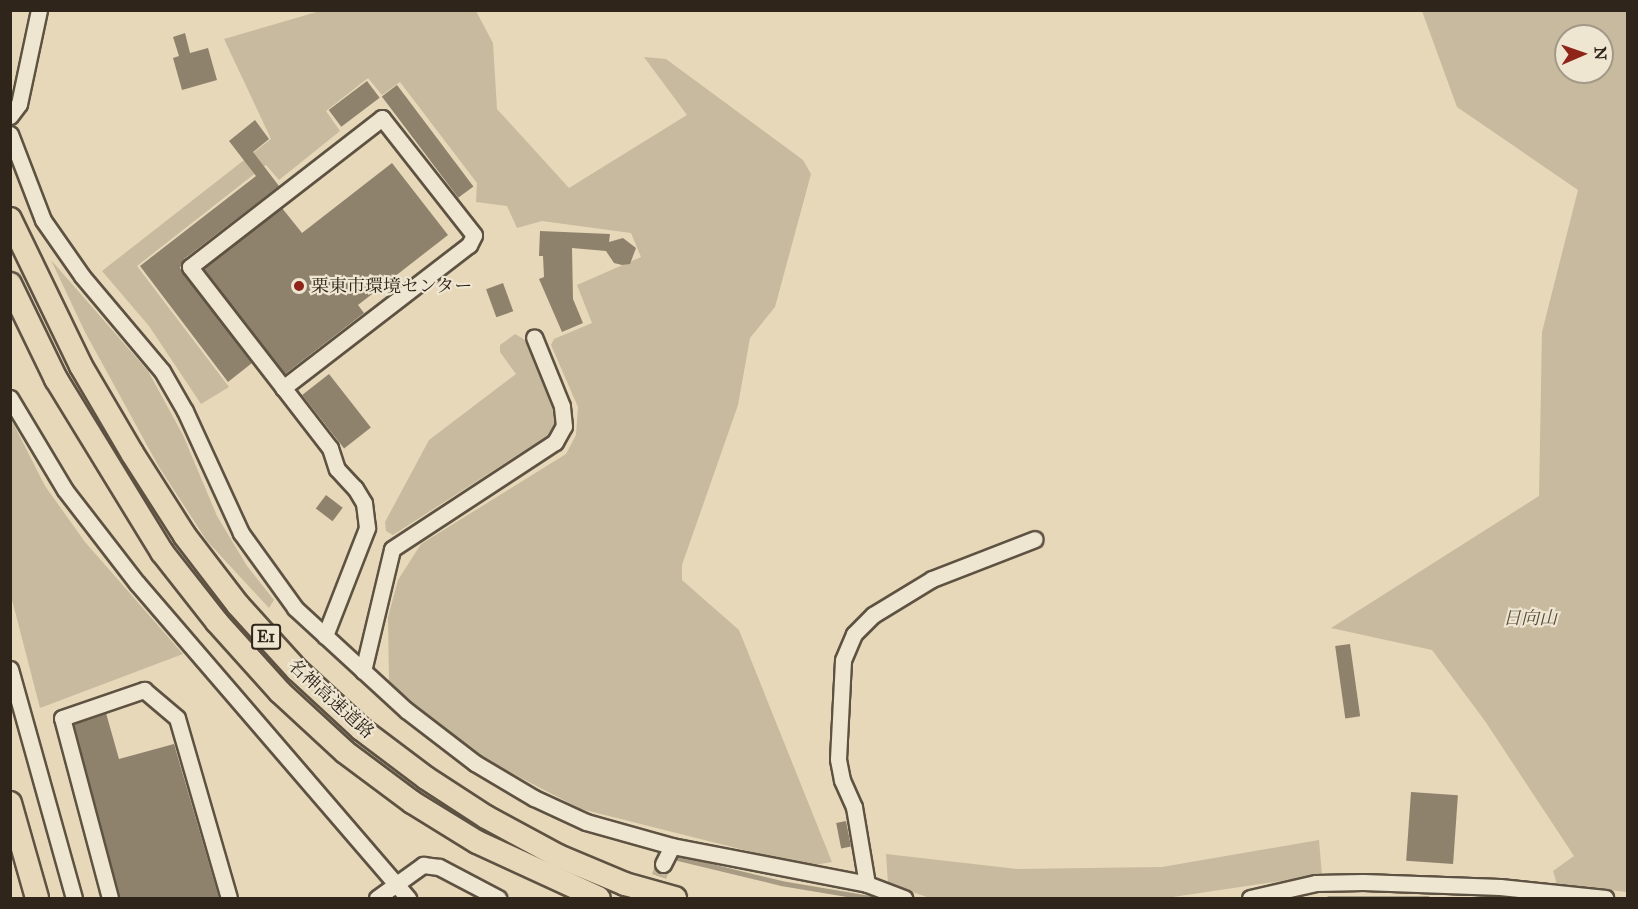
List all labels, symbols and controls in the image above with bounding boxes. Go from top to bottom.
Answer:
north arrow [1554,24,1614,84]
text: N [1591,46,1610,61]
place label: 栗東市環境センター [311,275,473,297]
marker: 栗東市環境センター [292,279,306,293]
park label: 日向山 [1503,607,1557,629]
road number: E1 [251,624,281,650]
street label: 名神高速道路 [284,655,378,743]

